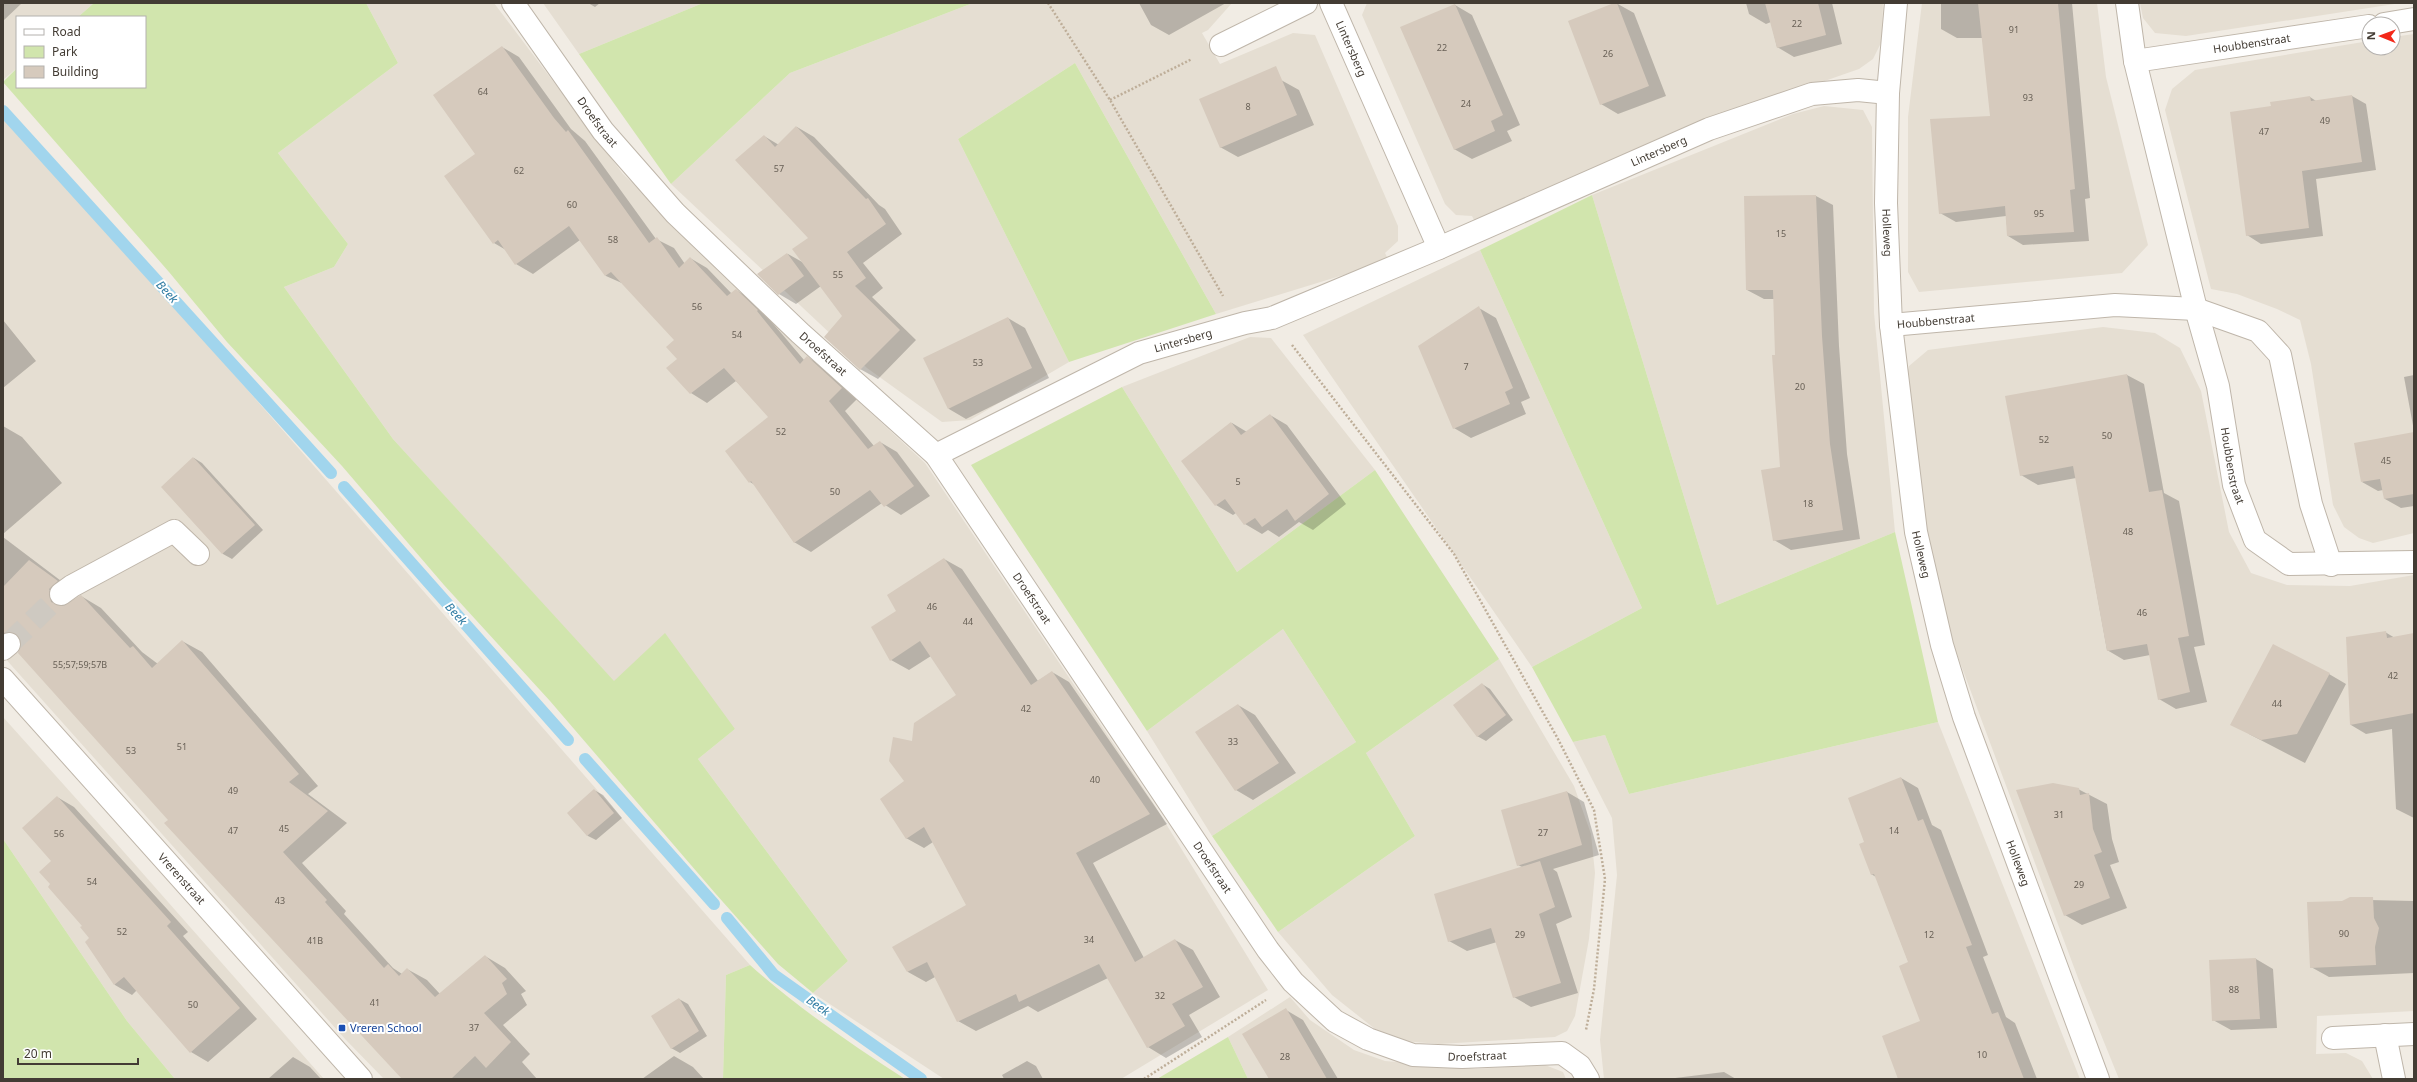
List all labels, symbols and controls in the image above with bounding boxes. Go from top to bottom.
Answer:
legend [16,16,146,88]
north arrow [2361,16,2401,56]
house number: 22 [1792,17,1802,30]
street label: Lintersberg [1333,18,1371,79]
text: Road [52,23,81,40]
house number: 91 [2009,23,2019,36]
street label: Houbbenstraat [2212,30,2291,56]
text: N [2363,31,2378,40]
house number: 22 [1437,41,1447,54]
text: Park [52,43,78,60]
house number: 26 [1603,47,1613,60]
text: Building [52,63,99,80]
house number: 64 [478,85,488,98]
house number: 93 [2023,91,2033,104]
street label: Droefstraat [574,94,622,150]
house number: 24 [1461,97,1471,110]
house number: 8 [1245,100,1251,113]
house number: 49 [2320,114,2330,127]
house number: 47 [2259,125,2269,138]
street label: Lintersberg [1628,132,1689,170]
house number: 57 [774,162,784,175]
house number: 62 [514,164,524,177]
house number: 60 [567,198,577,211]
house number: 95 [2034,207,2044,220]
street label: Holleweg [1879,208,1896,257]
house number: 15 [1776,227,1786,240]
house number: 58 [608,233,618,246]
house number: 55 [833,268,843,281]
water label: Beek [153,277,183,307]
house number: 56 [692,300,702,313]
street label: Houbbenstraat [1896,310,1975,331]
street label: Lintersberg [1152,325,1214,355]
house number: 54 [732,328,742,341]
street label: Droefstraat [797,328,850,379]
house number: 53 [973,356,983,369]
house number: 7 [1463,360,1469,373]
house number: 20 [1795,380,1805,393]
house number: 52 [776,425,786,438]
street label: Houbbenstraat [2218,426,2249,506]
house number: 50 [2102,429,2112,442]
house number: 52 [2039,433,2049,446]
house number: 45 [2381,454,2391,467]
house number: 5 [1235,475,1241,488]
house number: 50 [830,485,840,498]
house number: 18 [1803,497,1813,510]
house number: 48 [2123,525,2133,538]
street label: Holleweg [1909,529,1934,579]
street label: Droefstraat [1010,569,1055,627]
water label: Beek [442,599,472,629]
house number: 46 [927,600,937,613]
house number: 46 [2137,606,2147,619]
house number: 44 [963,615,973,628]
house number: 55;57;59;57B [53,658,107,671]
house number: 42 [2388,669,2398,682]
house number: 44 [2272,697,2282,710]
house number: 42 [1021,702,1031,715]
house number: 33 [1228,735,1238,748]
house number: 51 [177,740,187,753]
house number: 53 [126,744,136,757]
house number: 40 [1090,773,1100,786]
house number: 49 [228,784,238,797]
house number: 31 [2054,808,2064,821]
house number: 45 [279,822,289,835]
house number: 47 [228,824,238,837]
house number: 14 [1889,824,1899,837]
house number: 27 [1538,826,1548,839]
house number: 56 [54,827,64,840]
street label: Droefstraat [1190,838,1236,896]
street label: Holleweg [2003,838,2034,888]
street label: Vrerenstraat [155,849,209,907]
house number: 54 [87,875,97,888]
house number: 29 [2074,878,2084,891]
house number: 43 [275,894,285,907]
house number: 52 [117,925,127,938]
house number: 90 [2339,927,2349,940]
house number: 29 [1515,928,1525,941]
house number: 12 [1924,928,1934,941]
house number: 34 [1084,933,1094,946]
house number: 41B [307,934,323,947]
house number: 88 [2229,983,2239,996]
house number: 32 [1155,989,1165,1002]
water label: Beek [803,991,834,1020]
house number: 41 [370,996,380,1009]
house number: 50 [188,998,198,1011]
place label: Vreren School [350,1020,421,1035]
house number: 37 [469,1021,479,1034]
marker: Vreren School [337,1023,347,1033]
scale bar [18,1040,138,1066]
text: 20 m [24,1045,52,1062]
street label: Droefstraat [1447,1047,1507,1064]
house number: 10 [1977,1048,1987,1061]
house number: 28 [1280,1050,1290,1063]

